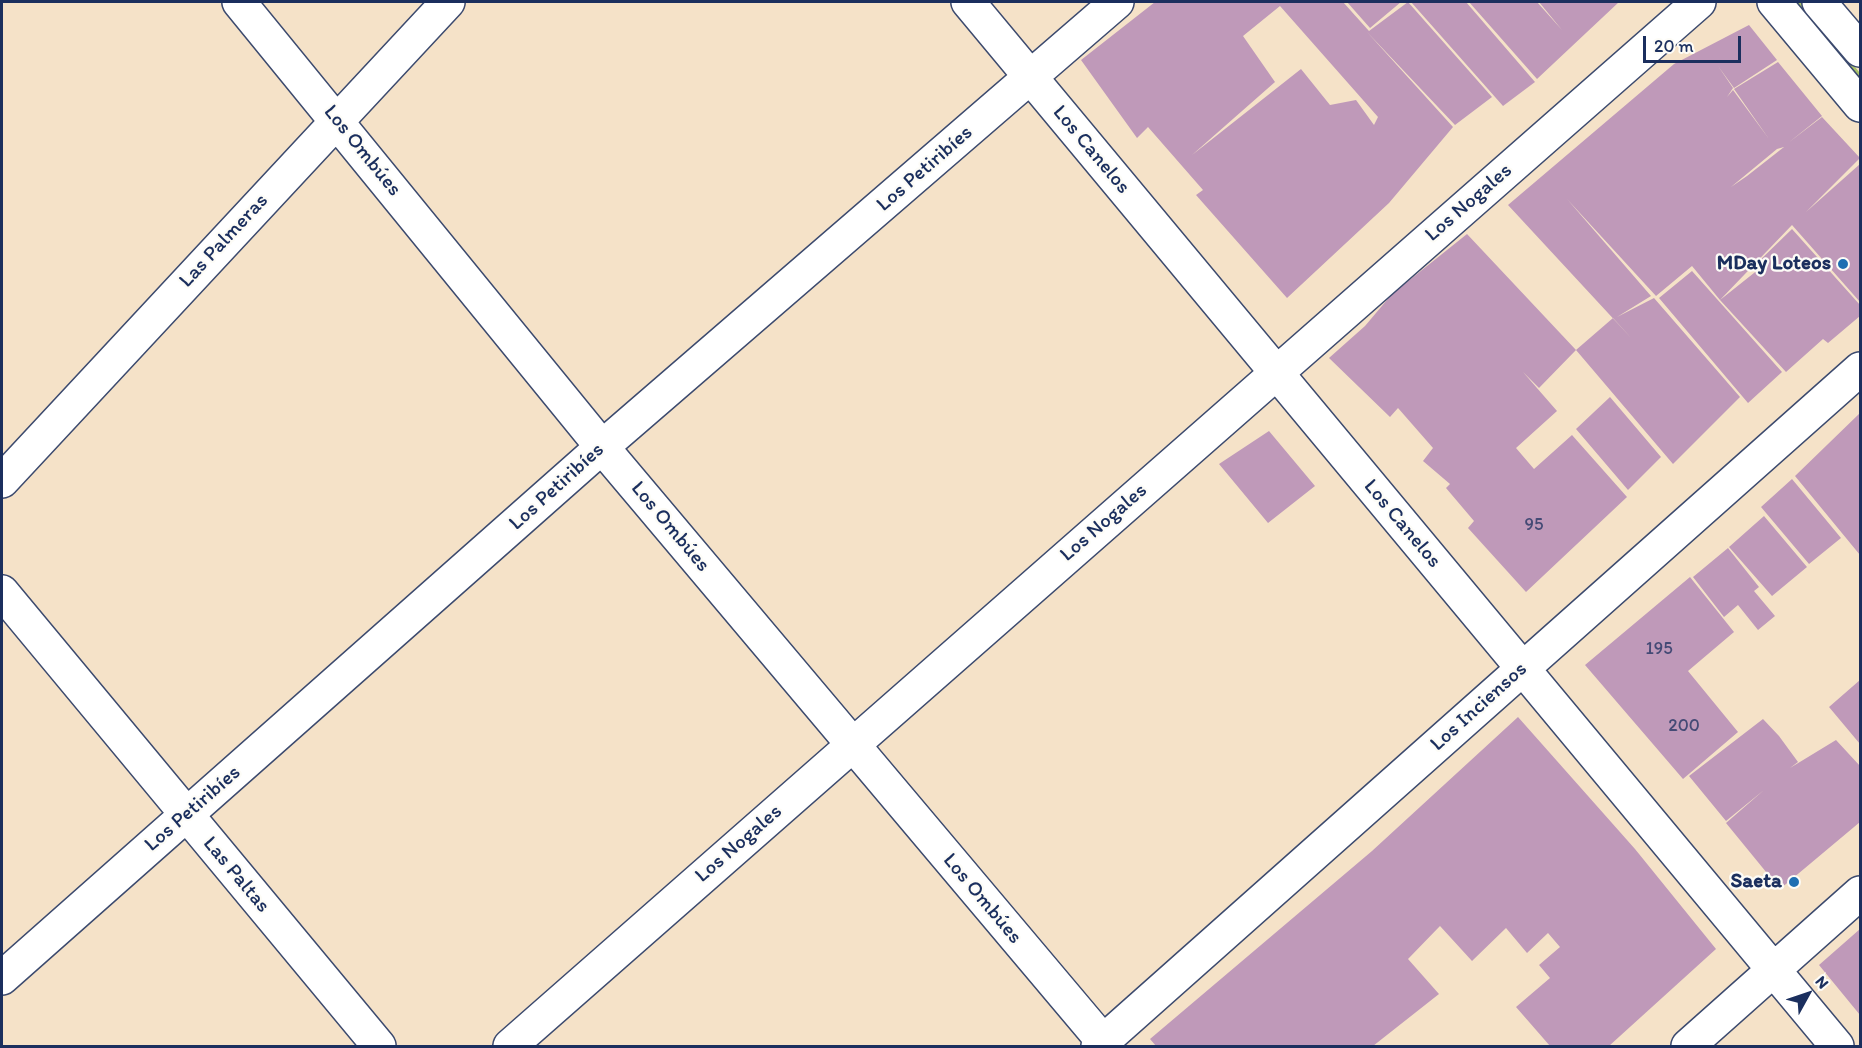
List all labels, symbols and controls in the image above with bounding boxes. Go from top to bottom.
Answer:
scale bar [1646,24,1744,62]
text: 20 m [1654,35,1694,57]
street label: Los Ombúes [317,100,407,202]
street label: Los Canelos [1047,101,1135,199]
street label: Los Petiribíes [872,120,978,218]
street label: Los Nogales [1420,158,1518,248]
street label: Las Palmeras [174,189,274,293]
place label: MDay Loteos [1717,251,1831,277]
marker: MDay Loteos [1836,257,1850,271]
street label: Los Petiribíes [504,438,610,536]
street label: Los Canelos [1358,475,1446,573]
street label: Los Ombúes [625,477,715,577]
street label: Los Nogales [1055,478,1153,568]
house number: 95 [1525,514,1543,536]
house number: 195 [1645,638,1673,660]
street label: Los Inciensos [1425,657,1533,757]
house number: 200 [1668,715,1700,737]
street label: Los Petiribíes [140,760,246,858]
street label: Los Nogales [690,799,788,889]
street label: Las Paltas [197,832,275,918]
street label: Los Ombúes [937,849,1027,949]
place label: Saeta [1730,869,1782,895]
marker: Saeta [1787,875,1801,889]
north arrow [1778,964,1838,1024]
text: N [1811,972,1833,992]

